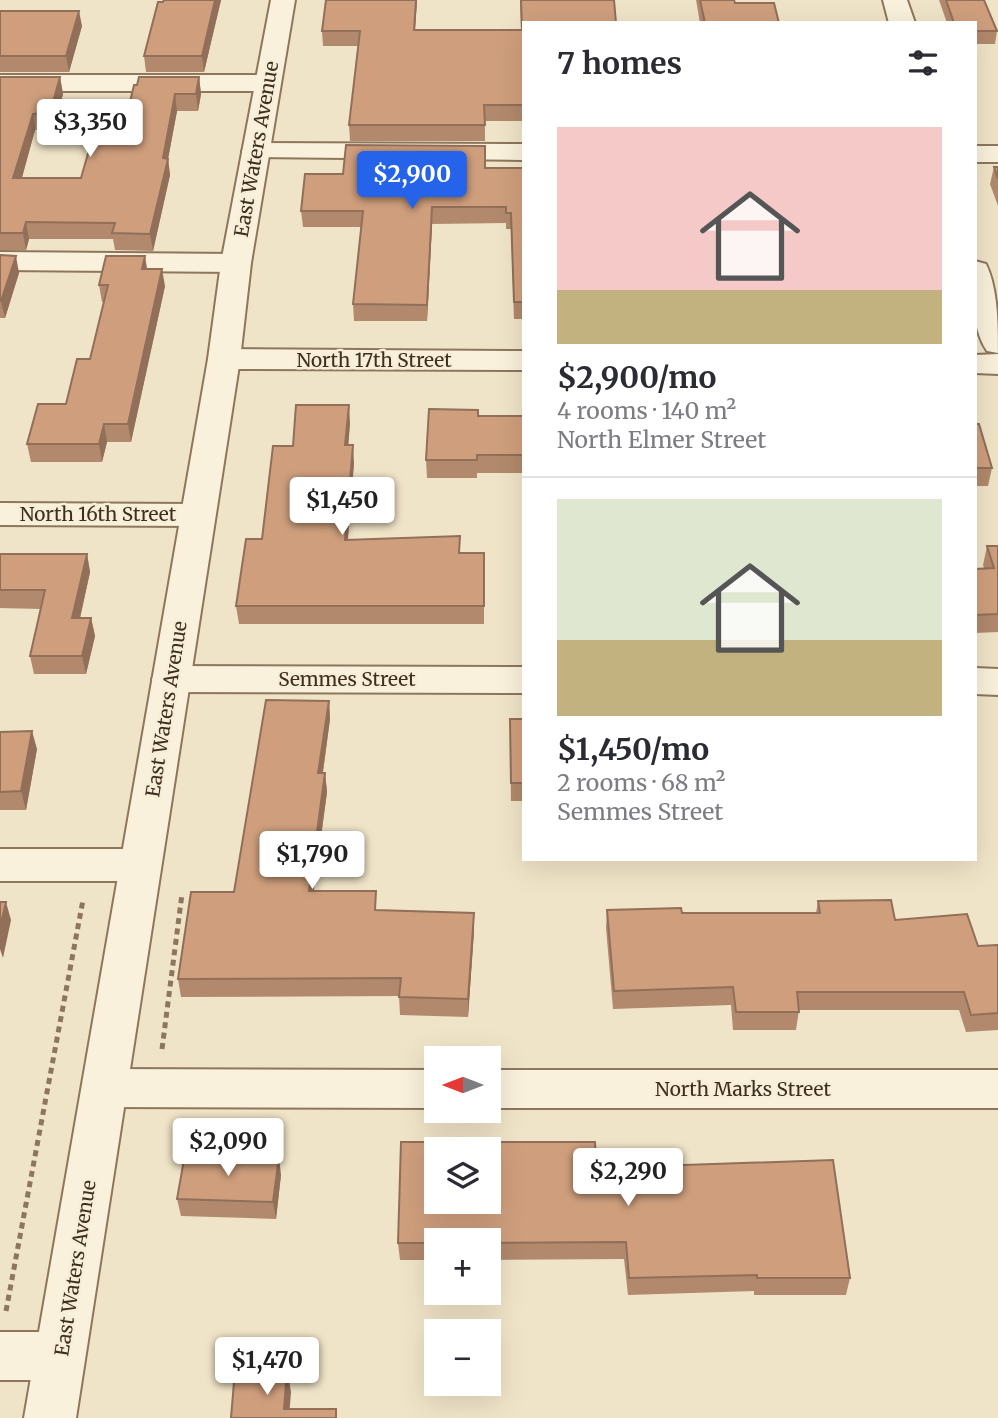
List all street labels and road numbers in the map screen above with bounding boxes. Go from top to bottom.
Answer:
street label: East Waters Avenue [229,59,283,239]
street label: North 17th Street [296,348,452,372]
street label: North 16th Street [20,502,177,526]
street label: East Waters Avenue [140,619,192,799]
street label: Semmes Street [278,667,416,691]
street label: North Marks Street [655,1077,831,1101]
street label: East Waters Avenue [49,1178,101,1358]

